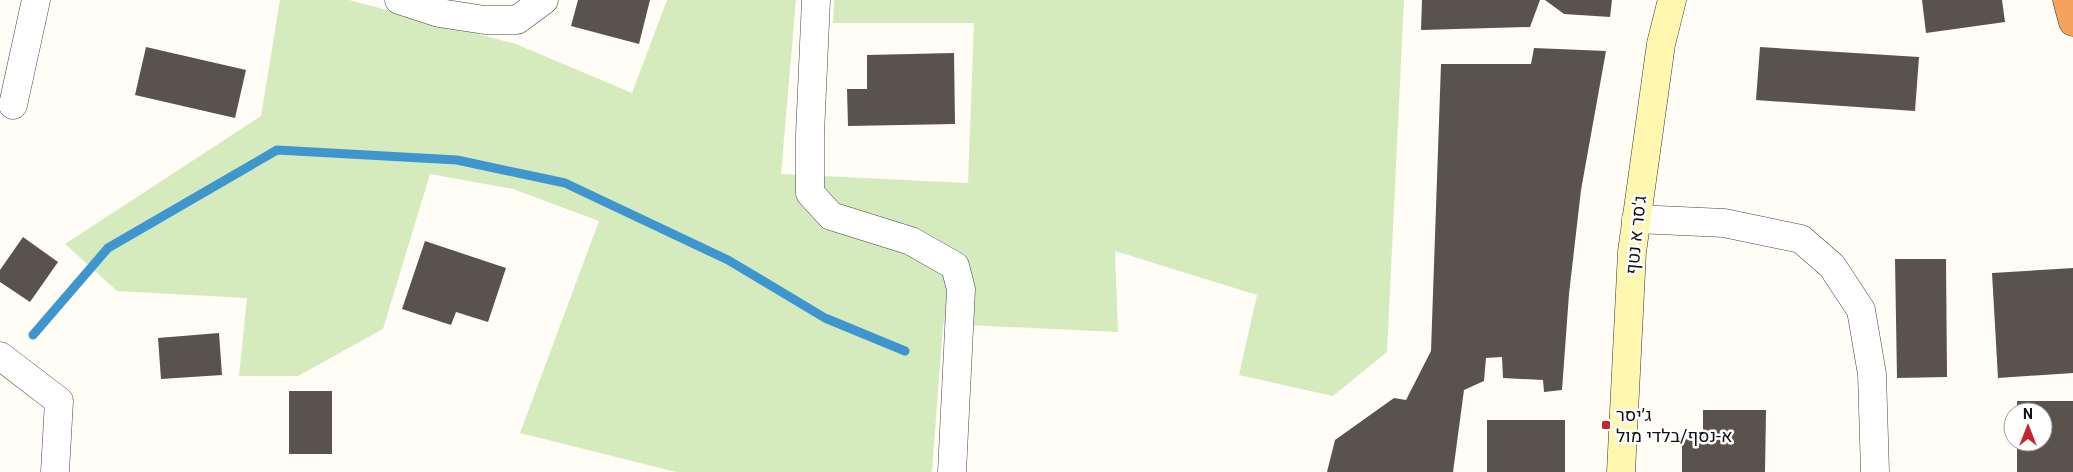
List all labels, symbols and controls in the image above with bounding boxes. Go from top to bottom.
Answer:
street label: ג'סר א נטף [1619,194,1654,276]
place label: ג׳יסר א-נסף/בלדי מול [1616,402,1733,450]
north arrow [2003,402,2053,452]
text: N [2023,404,2033,425]
marker: ג׳יסר א-נסף/בלדי מול [1600,419,1612,431]

